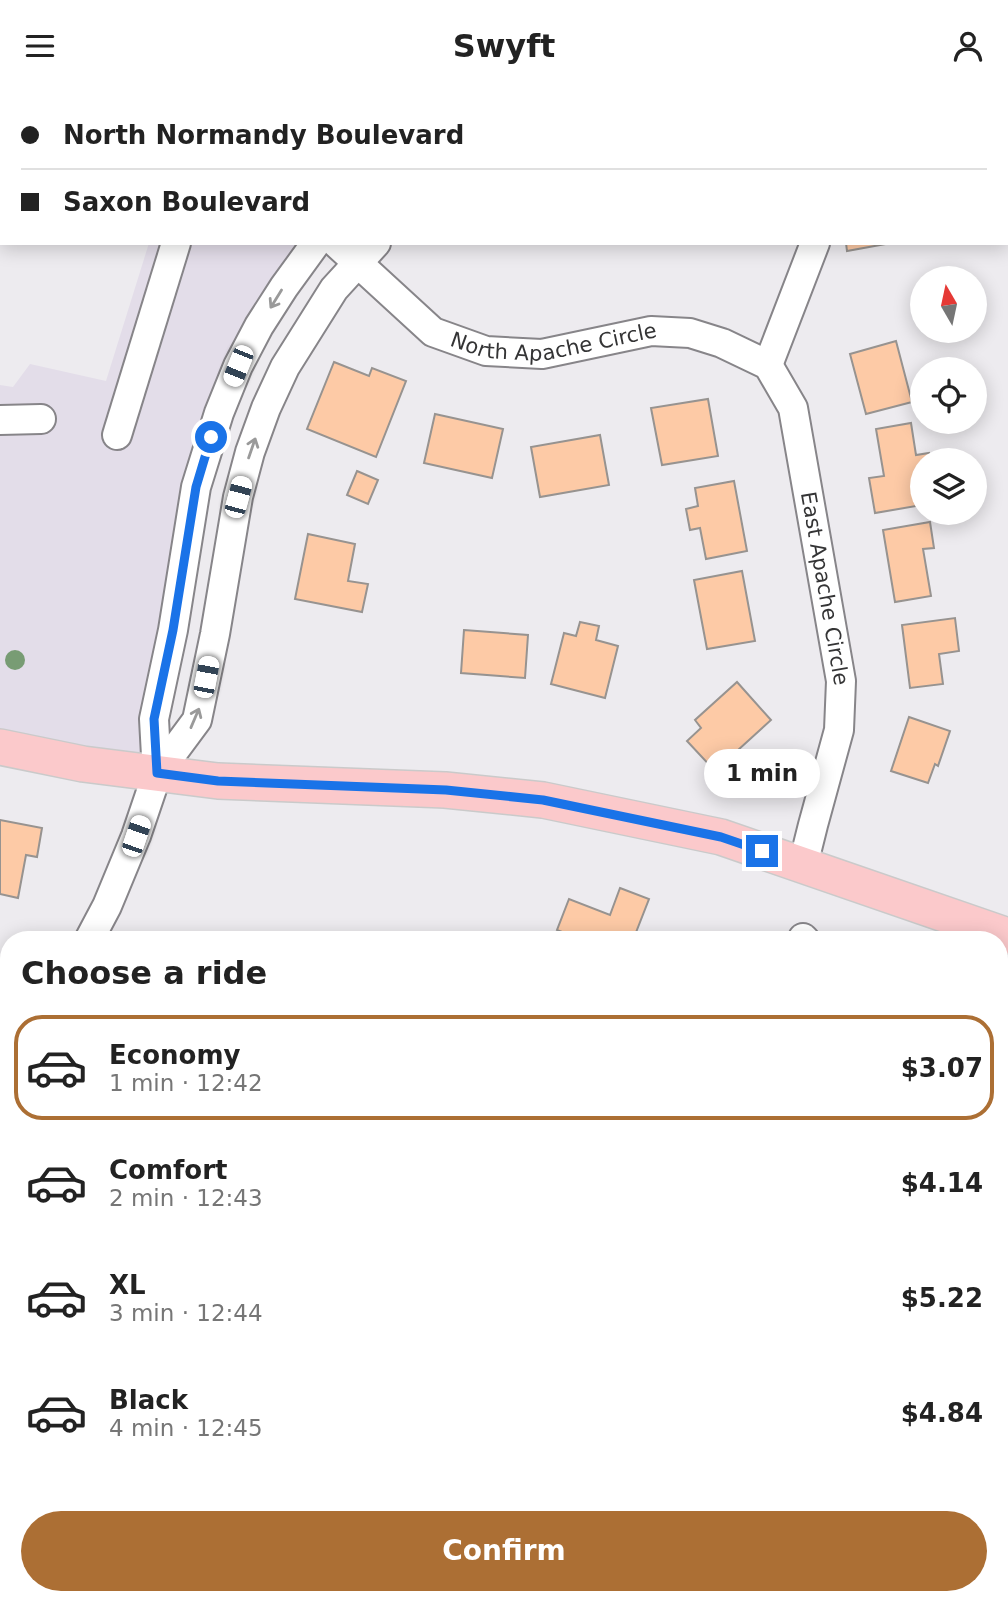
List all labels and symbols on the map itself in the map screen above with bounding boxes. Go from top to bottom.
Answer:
north arrow [910,266,987,343]
one-way arrow [269,289,284,308]
street label: North Apache Circle [447,318,659,366]
car [221,343,256,389]
route start [195,421,227,453]
one-way arrow [247,437,259,459]
car [223,474,254,520]
street label: East Apache Circle [796,490,854,687]
car [192,654,221,700]
one-way arrow [190,708,203,729]
callout: 1 min [704,749,820,799]
car [120,813,153,859]
route end [746,835,778,867]

